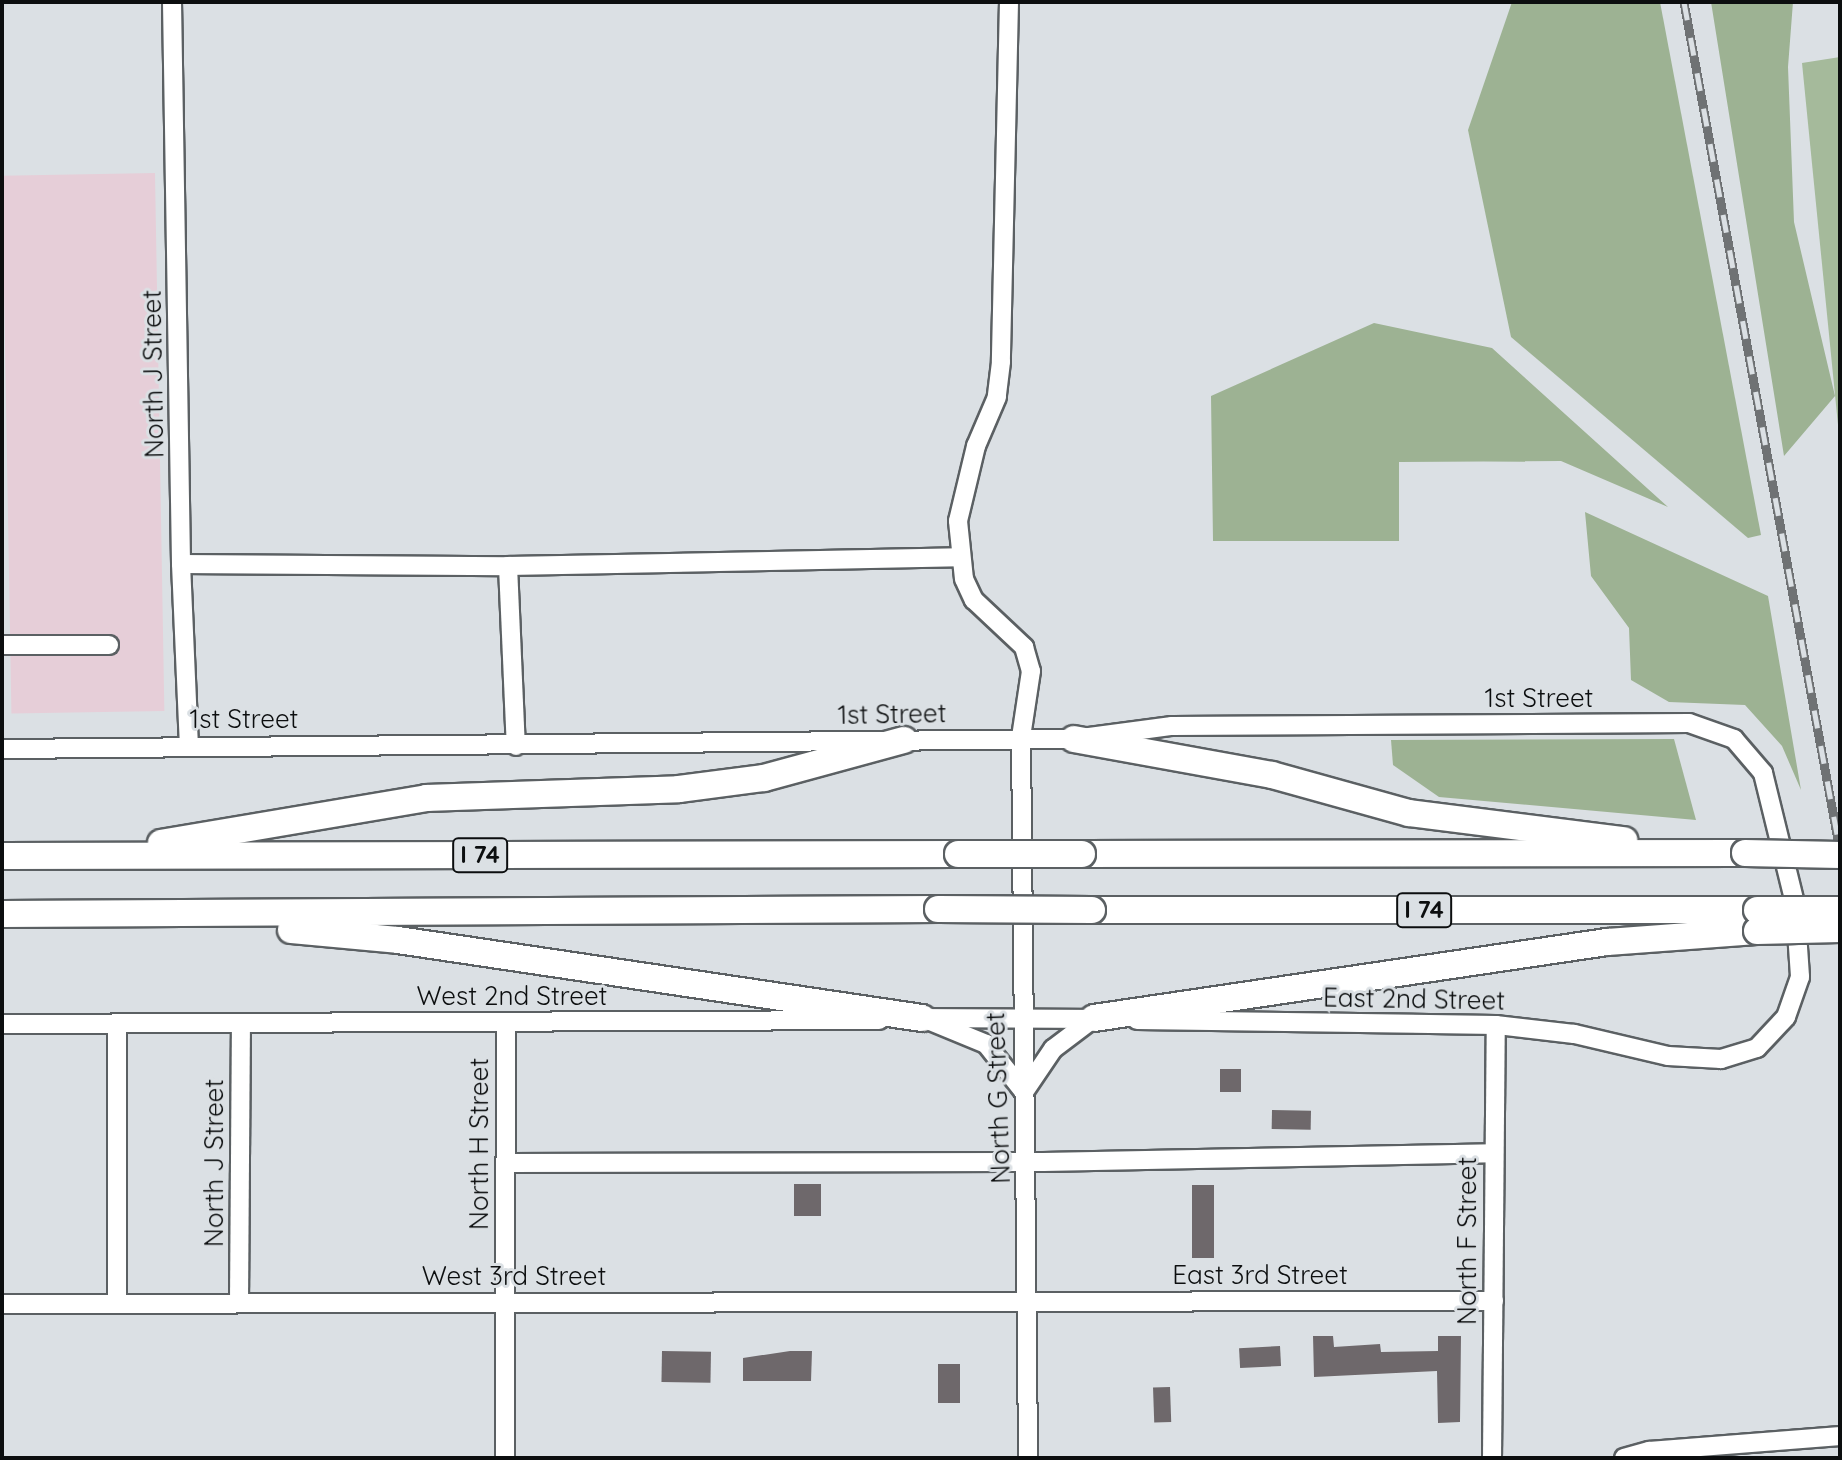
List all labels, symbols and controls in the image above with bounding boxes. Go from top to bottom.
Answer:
street label: North J Street [136,290,170,458]
street label: 1st Street [1485,682,1593,714]
street label: 1st Street [837,697,947,731]
street label: 1st Street [190,703,298,735]
road number: I 74 [452,835,508,875]
road number: I 74 [1396,890,1452,930]
street label: West 2nd Street [417,980,607,1012]
street label: East 2nd Street [1323,982,1505,1016]
street label: North G Street [979,1012,1017,1184]
street label: North H Street [463,1058,495,1230]
street label: North J Street [198,1079,230,1247]
street label: North F Street [1451,1157,1483,1325]
street label: East 3rd Street [1172,1259,1348,1291]
street label: West 3rd Street [422,1260,606,1292]

